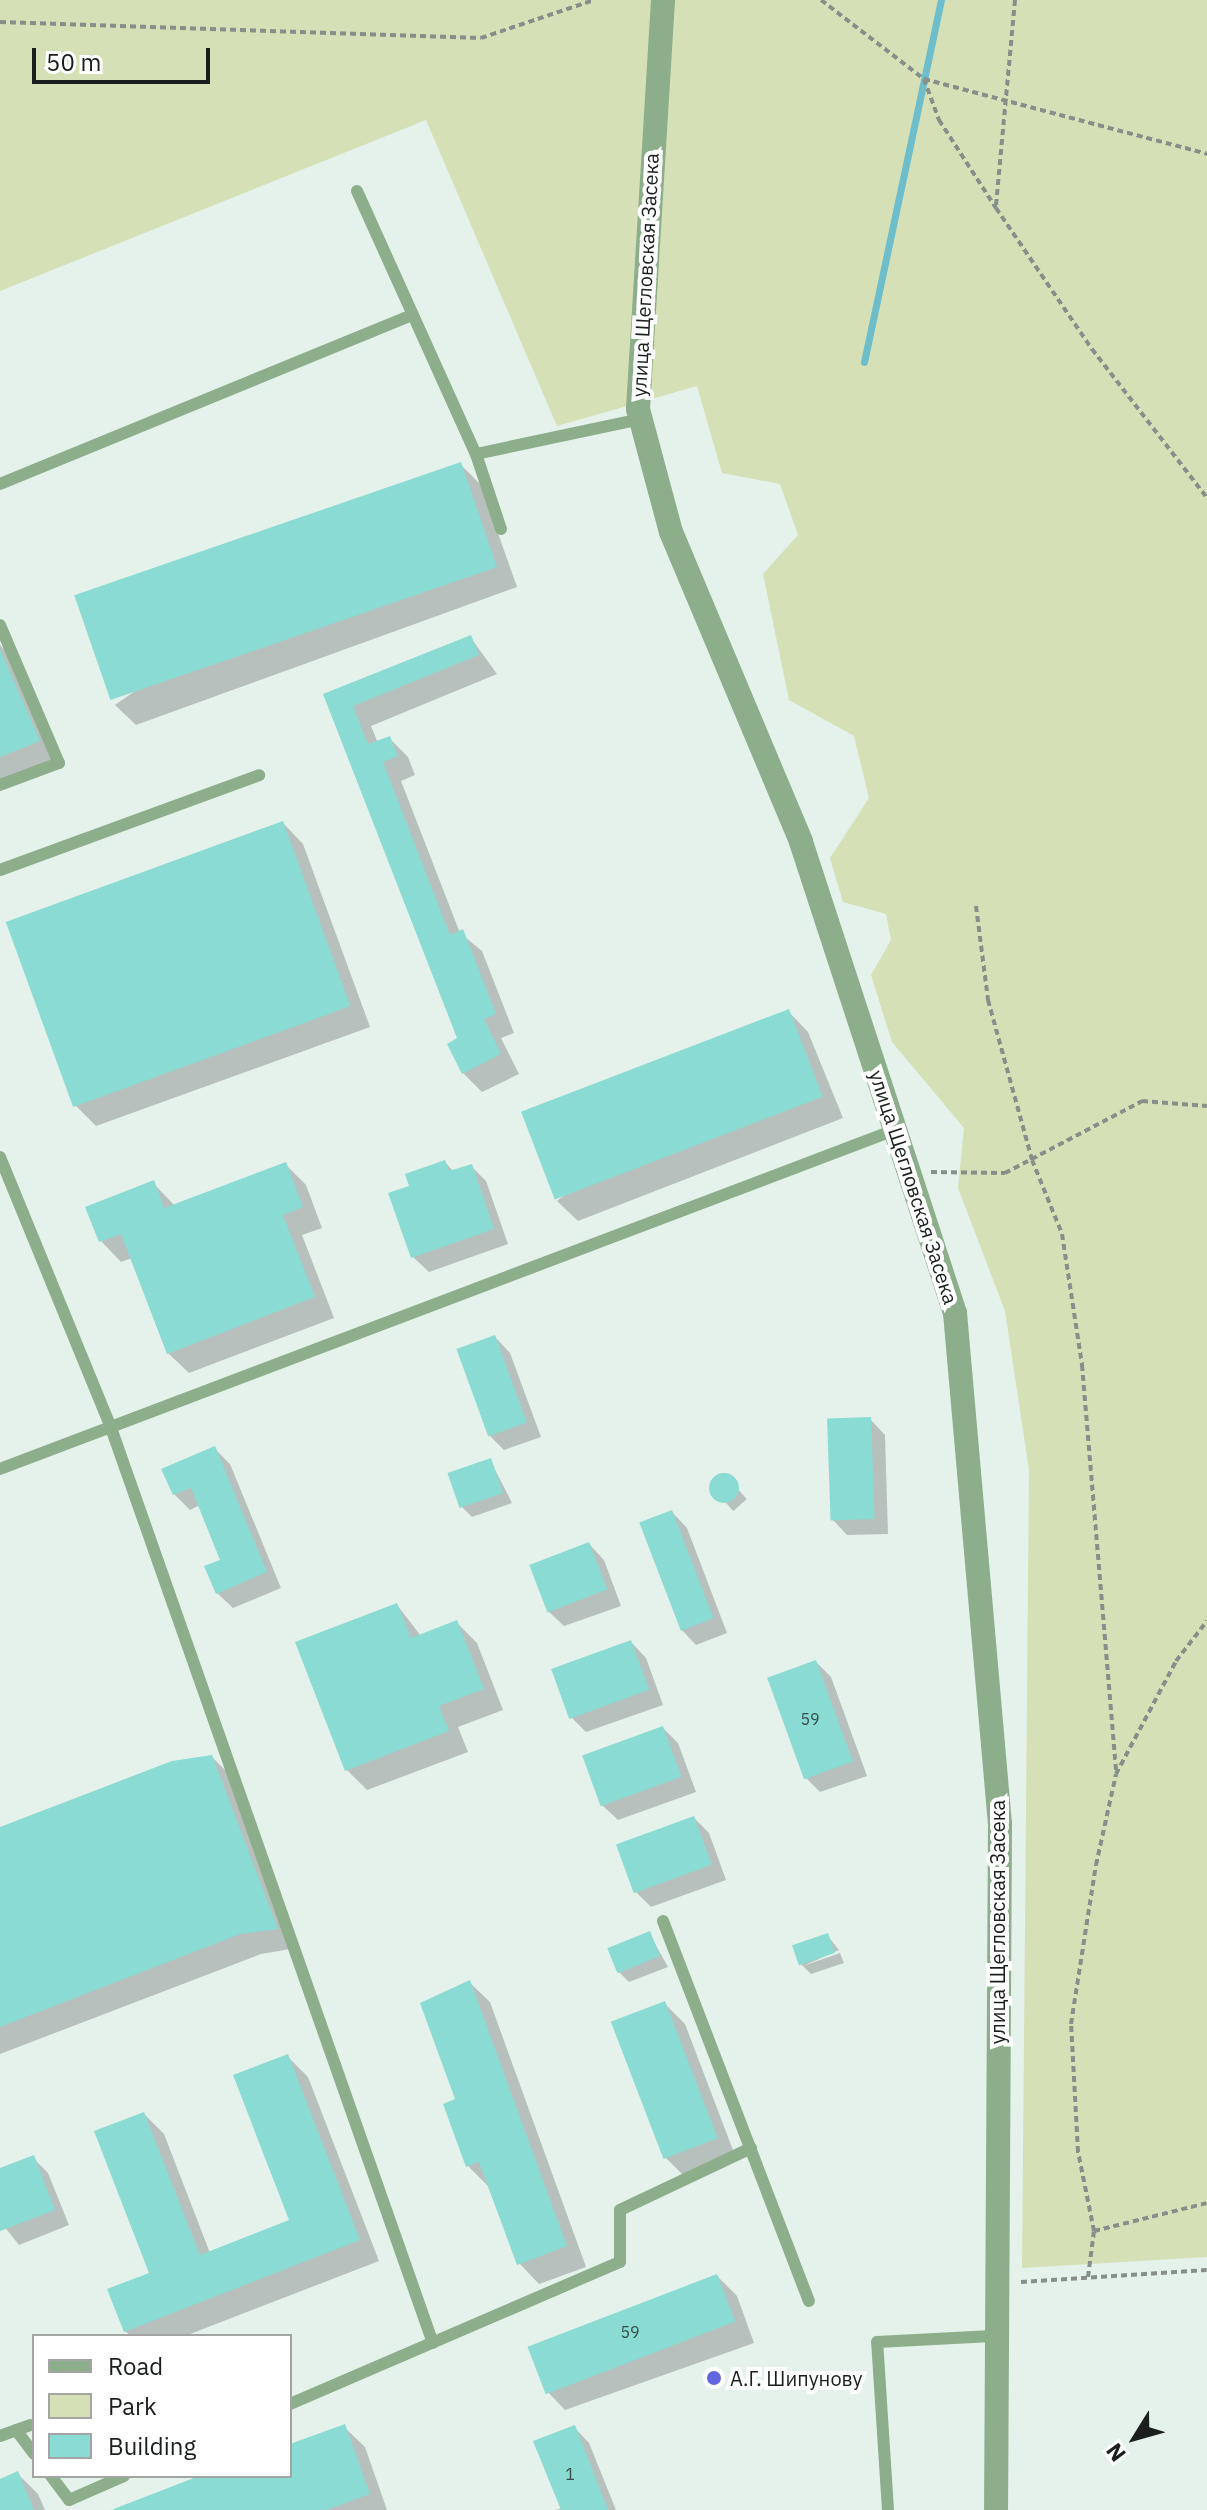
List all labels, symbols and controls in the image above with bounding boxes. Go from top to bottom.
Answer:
scale bar [36,32,214,82]
text: 50 m [46,46,101,78]
street label: улица Щегловская Засека [627,152,663,398]
street label: улица Щегловская Засека [865,1067,963,1307]
house number: 59 [800,1709,820,1729]
street label: улица Щегловская Засека [985,1800,1009,2044]
house number: 59 [620,2322,640,2342]
legend [32,2334,292,2478]
text: Road [108,2350,163,2382]
place label: А.Г. Шипунову [730,2366,863,2390]
marker: А.Г. Шипунову [705,2369,723,2387]
text: Park [108,2390,157,2422]
north arrow [1095,2398,1175,2478]
text: Building [108,2430,196,2462]
text: N [1099,2438,1132,2468]
house number: 1 [565,2464,575,2484]

